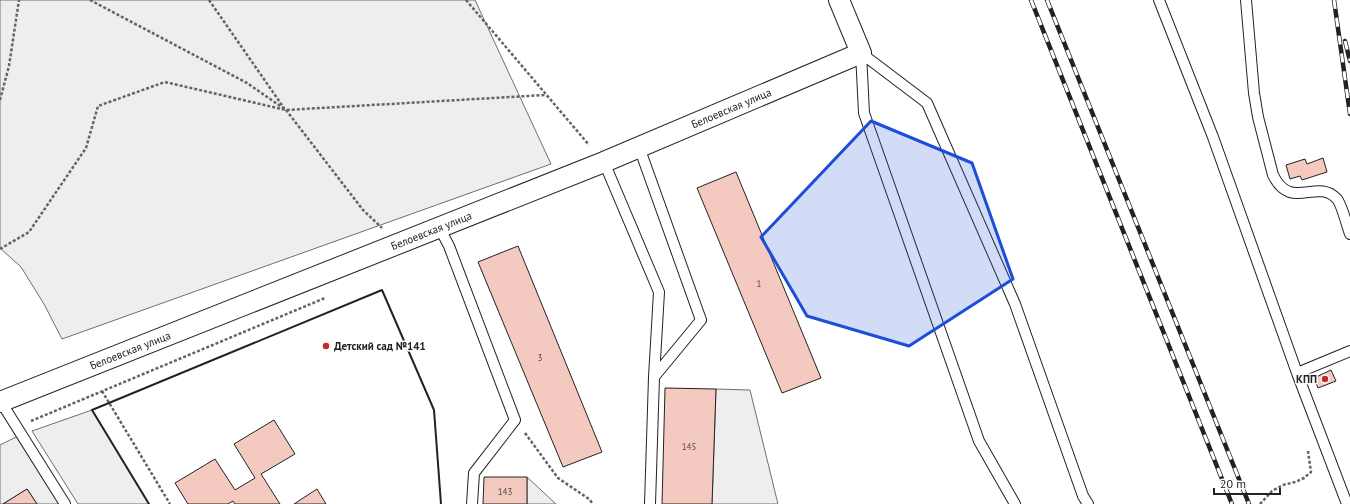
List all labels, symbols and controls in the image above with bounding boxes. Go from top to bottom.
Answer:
street label: Белоевская улица [689,85,773,131]
street label: Белоевская улица [389,208,474,253]
house number: 1 [757,278,762,289]
street label: Белоевская улица [88,328,173,373]
place label: Детский сад №141 [334,339,426,353]
marker: Детский сад №141 [321,341,331,351]
house number: 3 [538,352,543,363]
place label: КПП [1296,372,1317,386]
marker: КПП [1320,374,1330,384]
house number: 145 [682,441,696,452]
scale bar [1214,470,1280,496]
text: 20 m [1220,476,1246,491]
house number: 143 [498,486,512,497]

